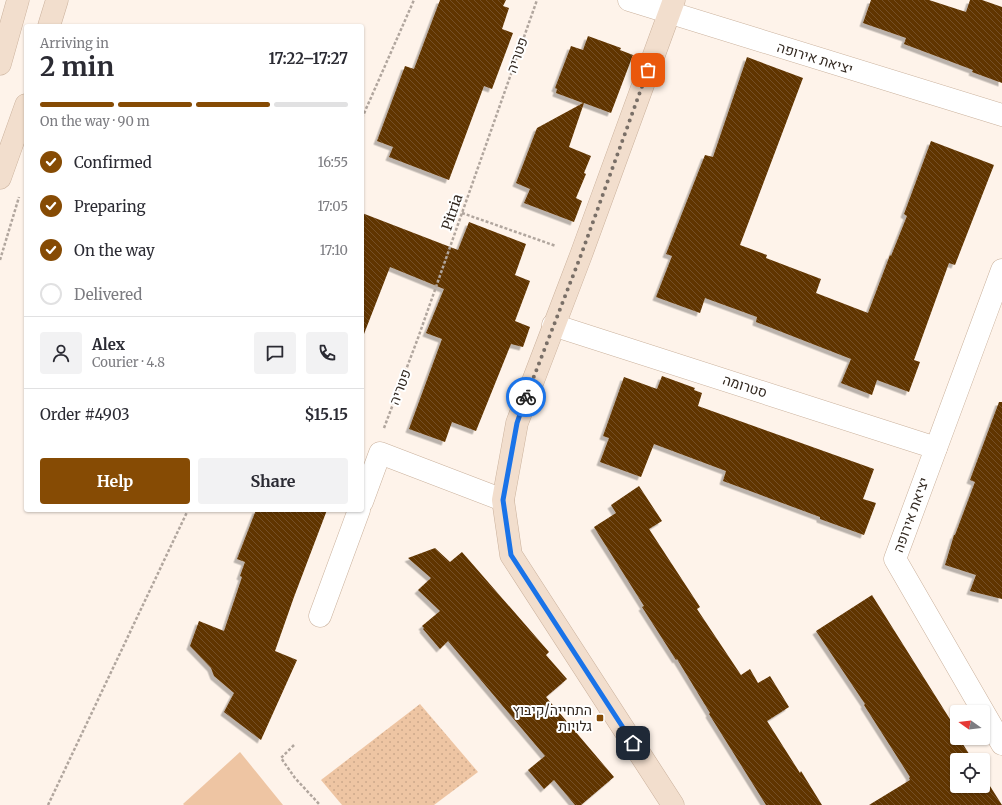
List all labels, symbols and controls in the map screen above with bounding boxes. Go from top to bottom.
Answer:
text: Arriving in [40,35,109,52]
street label: פטריה [502,35,532,75]
street label: יציאת אירופה [775,38,855,78]
text: 17:22–17:27 [268,49,348,68]
text: 2 min [40,50,114,83]
pin [631,53,665,87]
icon: bag [637,59,659,81]
text: On the way · 90 m [40,113,150,130]
icon: check [40,151,62,173]
text: Confirmed [74,153,152,172]
text: 16:55 [318,154,348,171]
street label: Pitria [437,191,467,233]
icon: check [40,195,62,217]
text: Preparing [74,197,146,216]
text: 17:05 [317,198,348,215]
icon: check [40,239,62,261]
text: On the way [74,241,155,260]
text: 17:10 [320,242,348,259]
text: Delivered [74,285,142,304]
button: person [40,332,82,374]
button: chat [254,332,296,374]
button: phone [306,332,348,374]
text: Alex [92,335,125,354]
text: Courier · 4.8 [92,354,165,371]
street label: פטריה [385,367,415,407]
street label: סטרומה [721,370,769,402]
courier [506,377,546,417]
icon: bike [515,386,537,408]
text: Order #4903 [40,405,129,424]
text: $15.15 [304,405,348,424]
button: Help [40,458,190,504]
button: Share [198,458,348,504]
street label: יציאת אירופה [889,475,933,555]
place label: התחייה/קיבוץ גלויות [512,701,592,735]
north arrow [950,705,990,745]
map controls [950,705,990,793]
marker: התחייה/קיבוץ גלויות [595,713,605,723]
pin [616,726,650,760]
icon: home [622,732,644,754]
button: locate [950,753,990,793]

